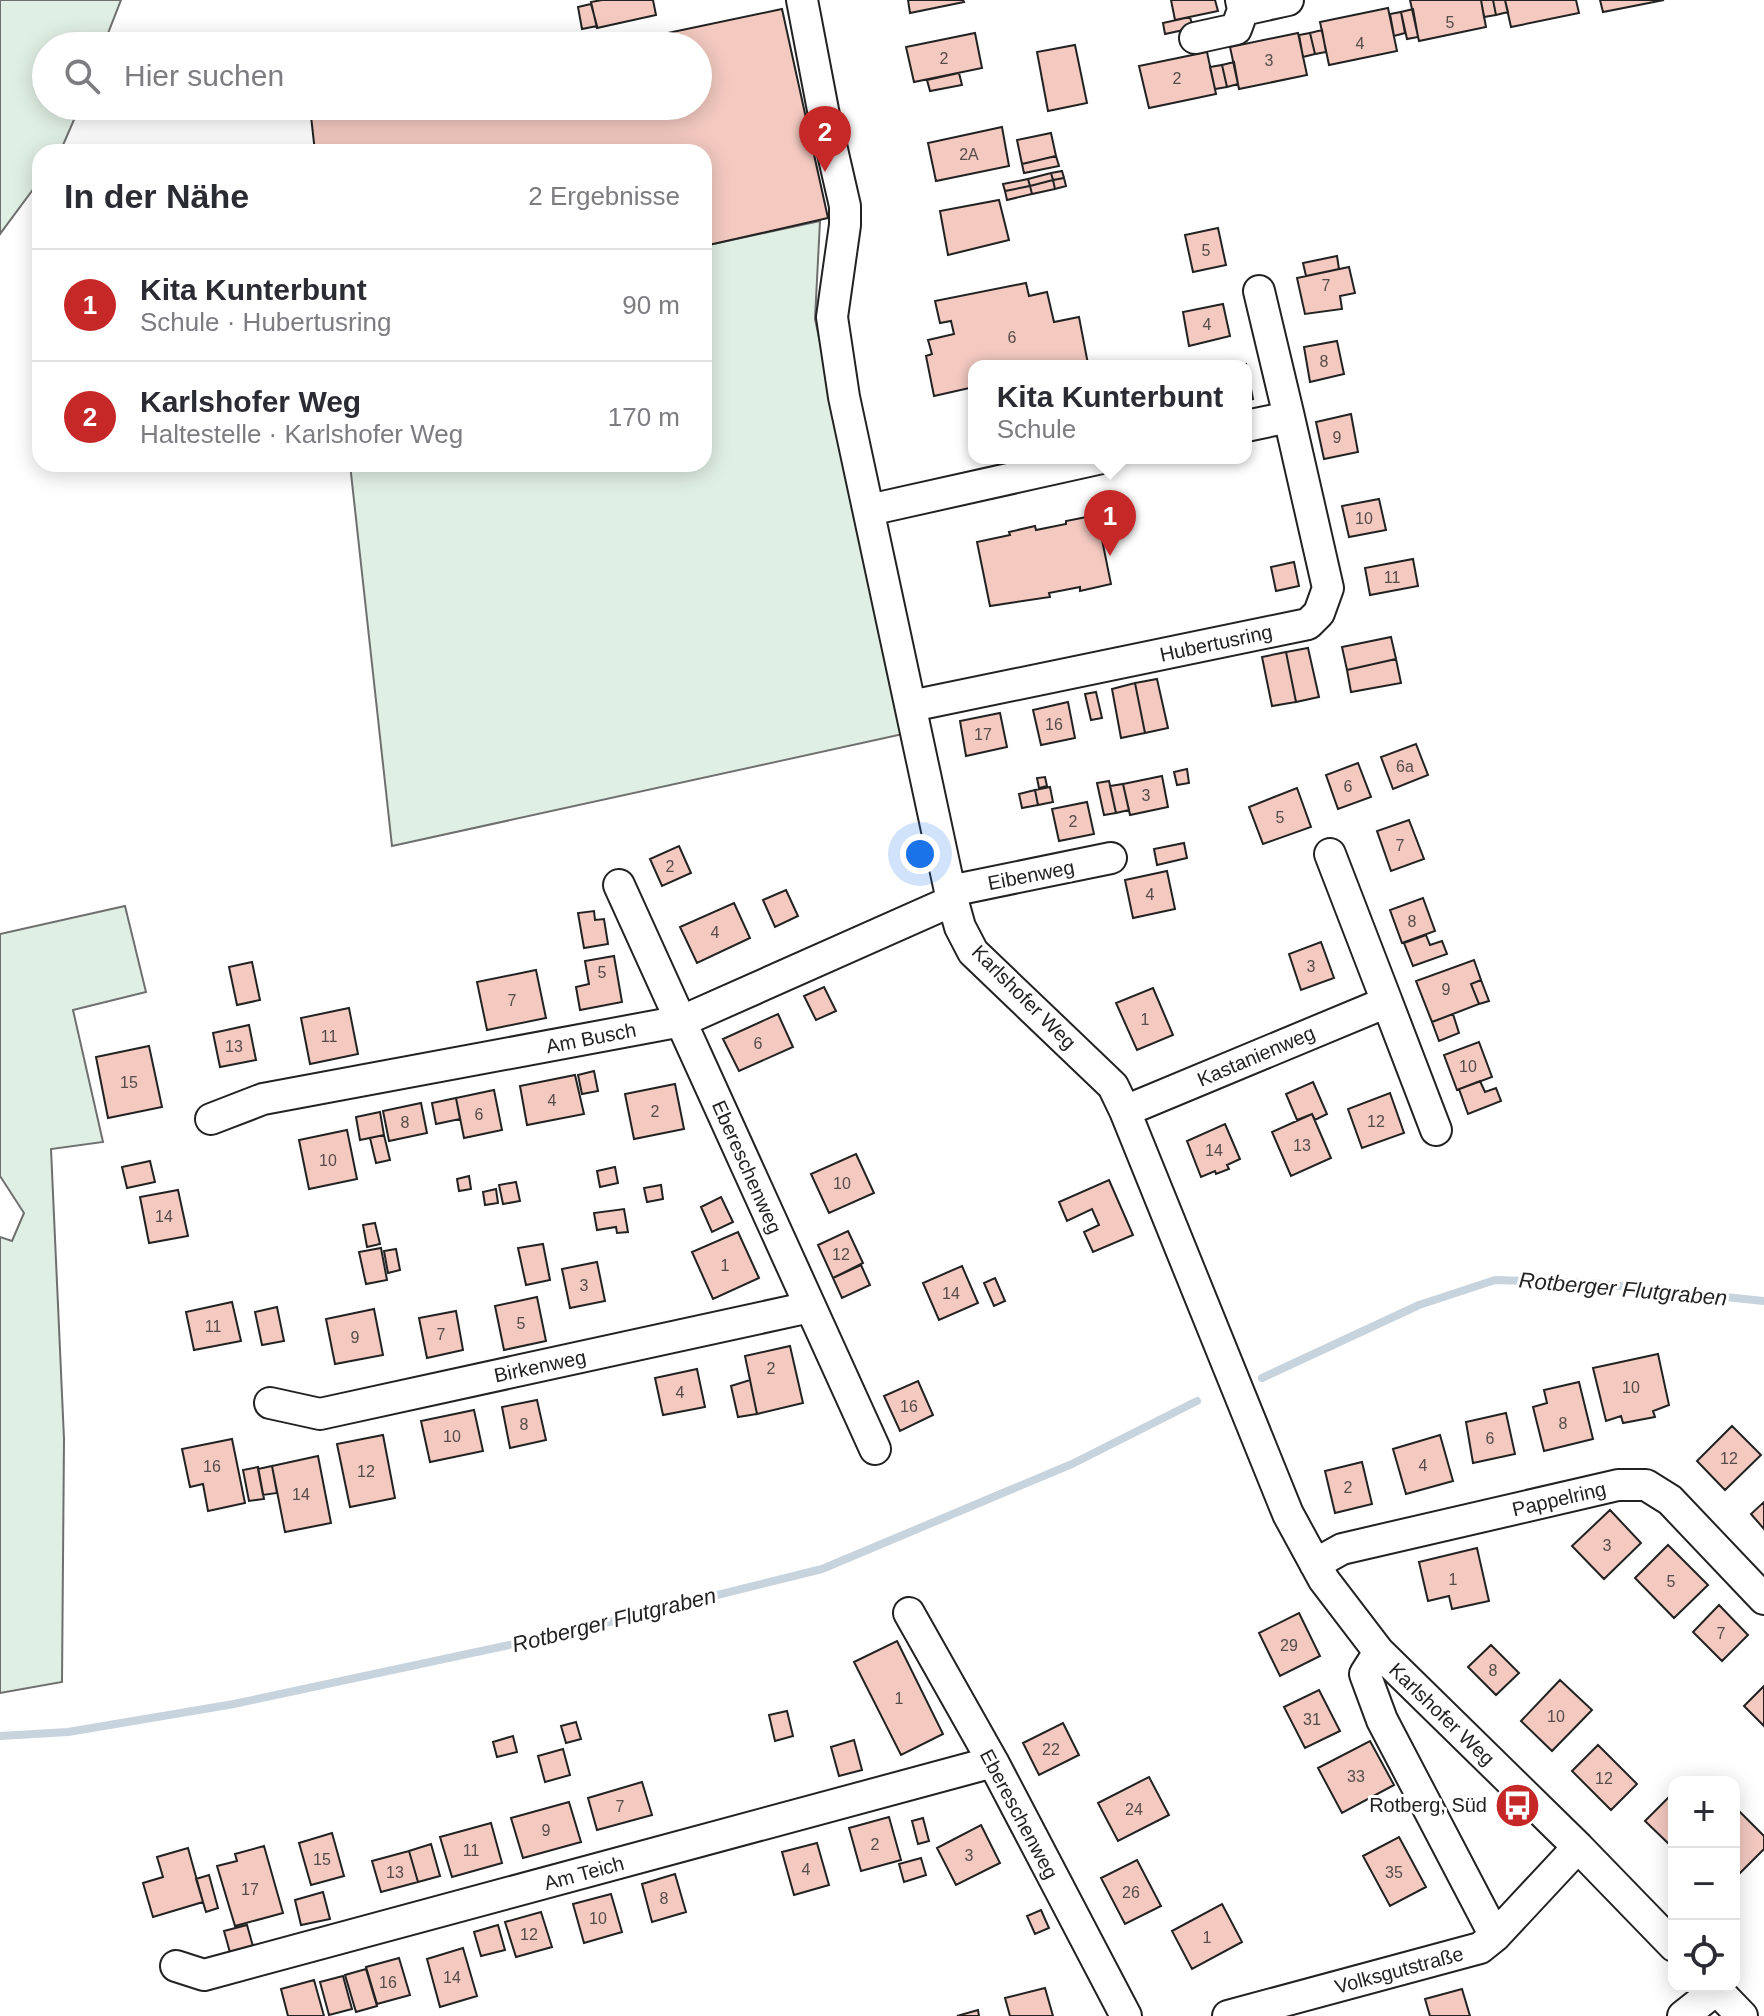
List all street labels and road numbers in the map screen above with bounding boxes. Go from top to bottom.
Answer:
street label: Hubertusring [1158,620,1274,666]
street label: Eibenweg [986,856,1076,894]
street label: Karlshofer Weg [968,941,1080,1053]
street label: Am Busch [544,1019,638,1057]
street label: Kastanienweg [1194,1021,1318,1091]
street label: Ebereschenweg [708,1097,786,1237]
street label: Birkenweg [492,1346,588,1386]
street label: Pappelring [1510,1478,1608,1520]
street label: Karlshofer Weg [1385,1658,1499,1770]
street label: Ebereschenweg [976,1746,1062,1882]
street label: Am Teich [542,1852,626,1894]
street label: Volksgutstraße [1332,1942,1466,1998]

